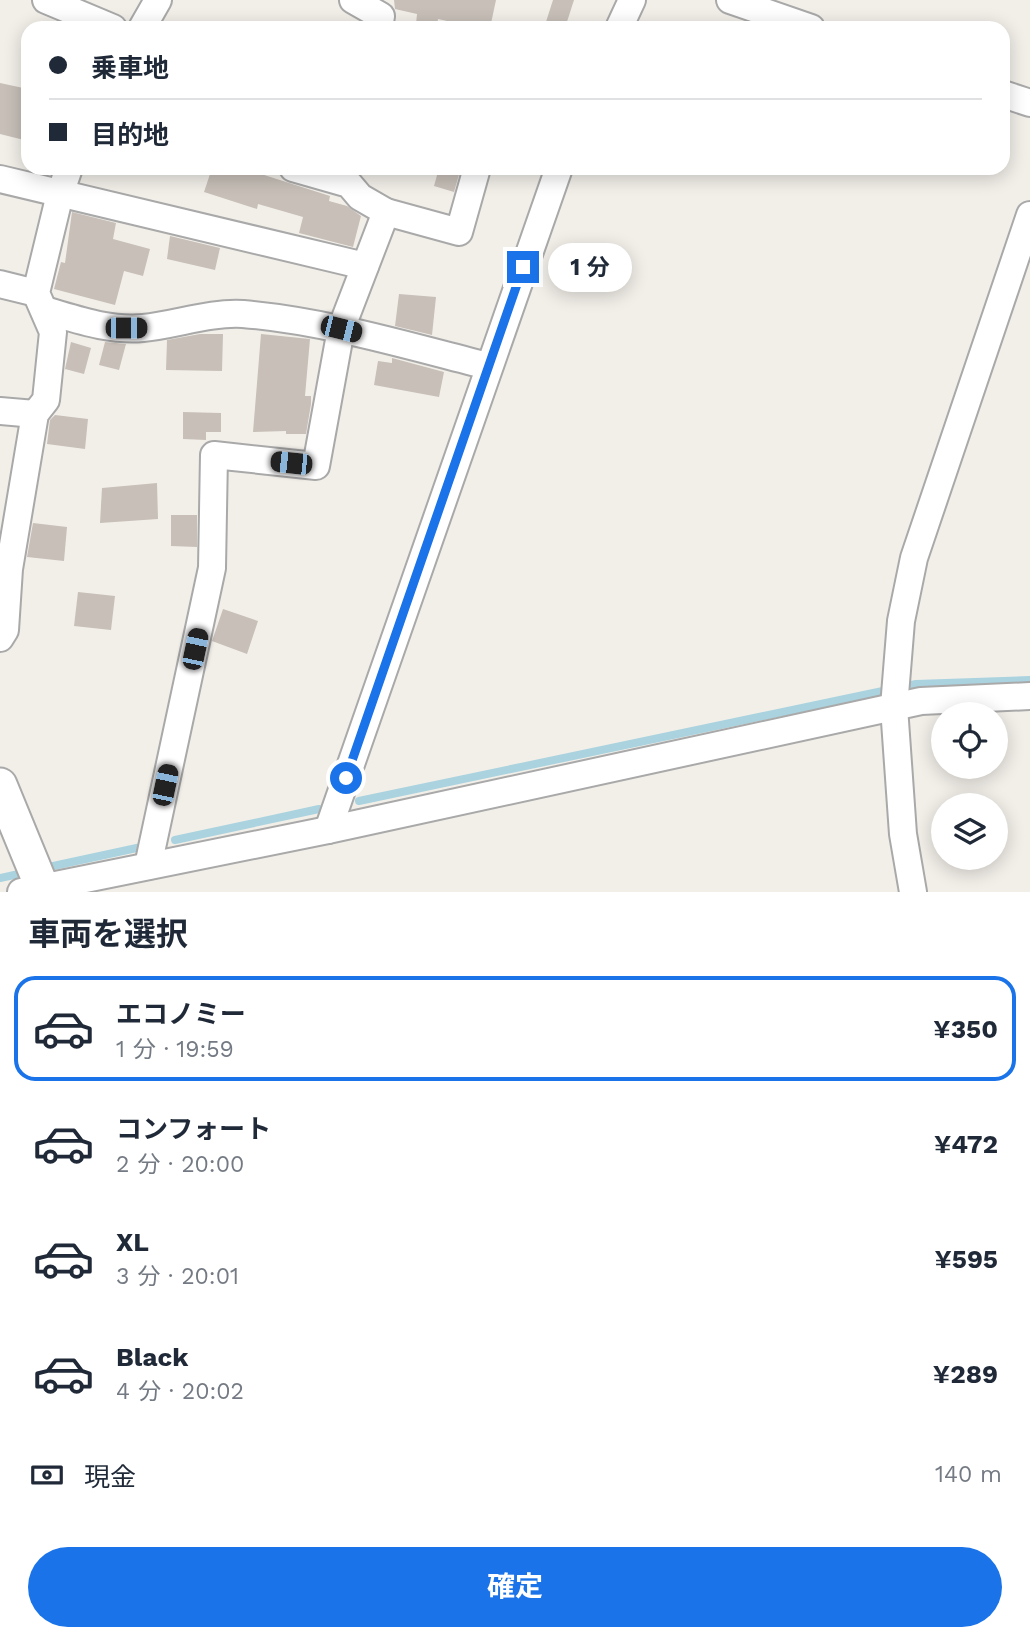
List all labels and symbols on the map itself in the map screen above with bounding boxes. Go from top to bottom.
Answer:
callout: 1 分 [548,243,632,292]
route end [507,251,539,283]
car [319,314,364,344]
car [106,318,148,339]
car [270,450,313,476]
car [181,626,210,672]
car [151,762,180,808]
route start [330,762,362,794]

